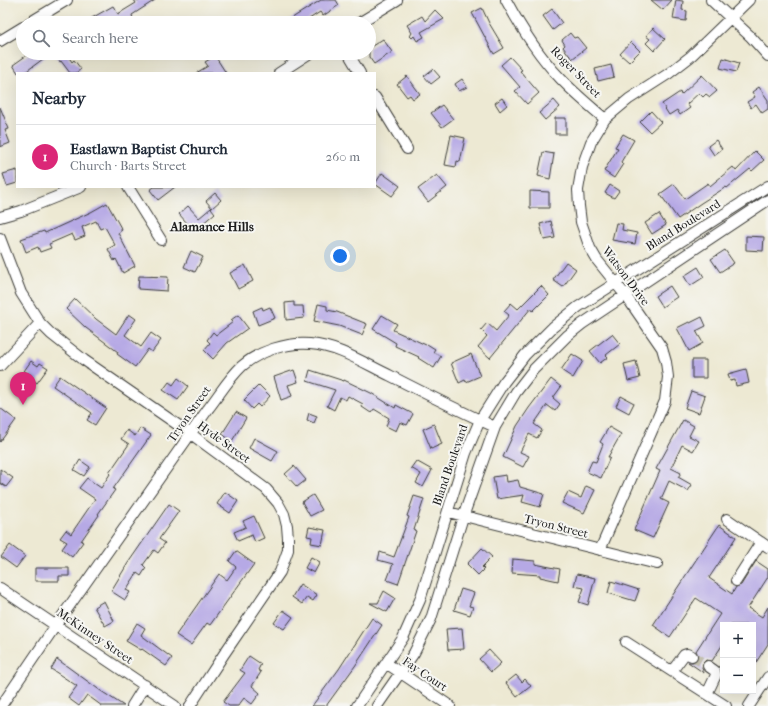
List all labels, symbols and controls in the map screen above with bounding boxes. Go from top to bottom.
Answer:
search box [16,16,376,60]
icon: search [30,27,52,49]
text: Search here [62,29,138,47]
street label: Roger Street [548,43,605,101]
text: Nearby [32,88,86,108]
text: Eastlawn Baptist Church [70,140,228,158]
text: 1 [43,149,47,164]
text: 260 m [326,149,360,164]
text: Church · Barts Street [70,158,187,173]
street label: Bland Boulevard [643,196,723,254]
district label: Alamance Hills [169,219,254,234]
street label: Watson Drive [599,243,653,308]
your location [330,246,350,266]
pin: 1 [10,372,36,405]
street label: Tryon Street [164,382,214,445]
street label: Hyde Street [195,418,254,466]
street label: Bland Boulevard [430,422,471,508]
street label: Tryon Street [522,511,590,541]
street label: McKinney Street [54,605,136,667]
map controls [720,622,756,694]
button: + [720,622,756,658]
street label: Fay Court [400,654,451,694]
button: − [720,658,756,694]

